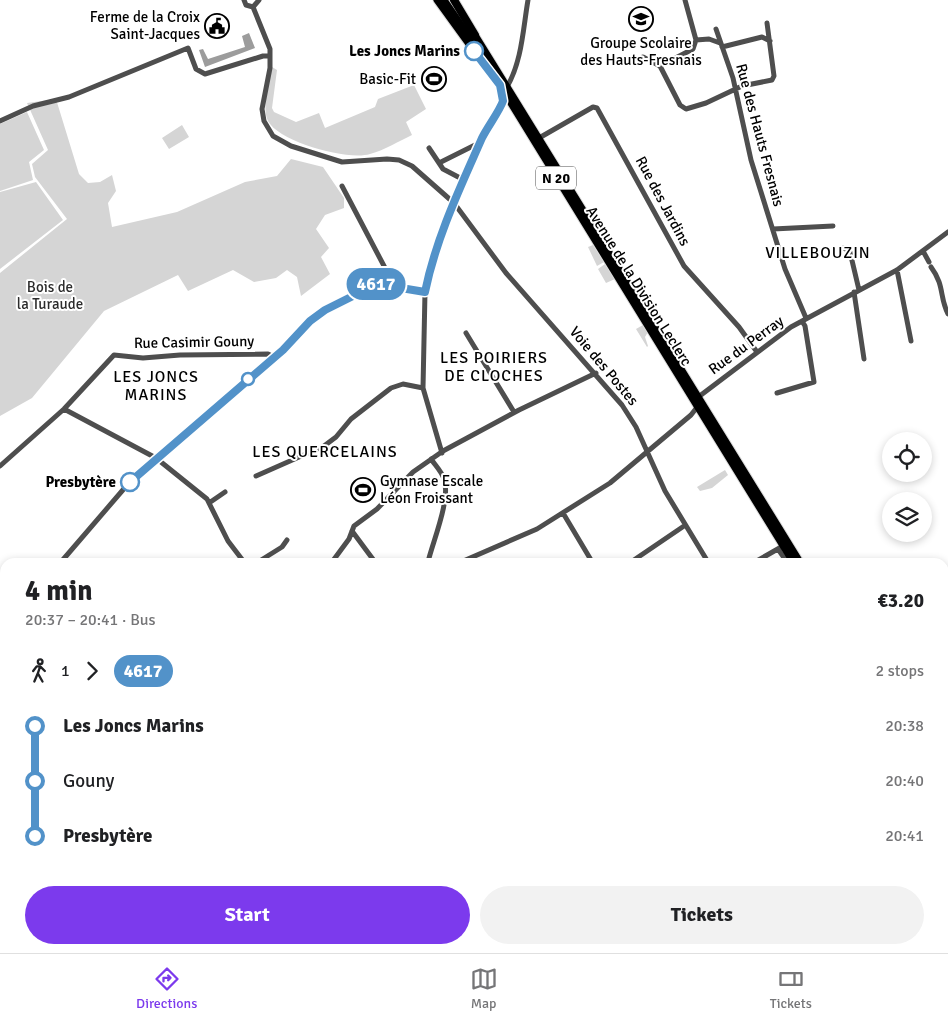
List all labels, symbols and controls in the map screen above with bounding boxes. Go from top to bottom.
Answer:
school or university icon: Groupe Scolaire des Hauts-Fresnais [628,6,654,32]
place label: Ferme de la Croix Saint-Jacques [90,8,200,43]
public building icon: Ferme de la Croix Saint-Jacques [204,13,230,39]
place label: Groupe Scolaire des Hauts-Fresnais [580,34,702,69]
marker: Les Joncs Marins [464,41,484,61]
place label: Les Joncs Marins [349,42,460,60]
street label: Rue des Hauts Fresnais [732,62,788,209]
sports icon: Basic-Fit [421,66,447,92]
place label: Basic-Fit [359,70,416,88]
street label: Rue des Jardins [632,153,694,249]
road number: N 20 [536,167,576,190]
street label: Avenue de la Division Leclerc [582,203,696,369]
district label: VILLEBOUZIN [765,243,871,263]
line badge: 4617 [341,268,411,300]
text: 4617 [357,273,395,295]
park label: Bois de la Turaude [17,278,83,313]
street label: Rue du Perray [705,312,787,378]
street label: Voie des Postes [566,323,643,409]
street label: Rue Casimir Gouny [134,332,254,352]
district label: LES POIRIERS DE CLOCHES [440,348,548,386]
district label: LES JONCS MARINS [113,367,199,405]
unlabelled marker [241,372,255,386]
map controls [882,432,932,542]
button: locate [882,432,932,482]
district label: LES QUERCELAINS [252,442,398,462]
marker: Presbytère [120,472,140,492]
place label: Gymnase Escale Léon Froissant [380,472,483,507]
place label: Presbytère [45,473,116,491]
sports icon: Gymnase Escale Léon Froissant [350,477,376,503]
button: layers [882,492,932,542]
text: 4 min [25,574,93,608]
text: €3.20 [878,589,924,613]
text: 20:37 – 20:41 · Bus [25,610,156,630]
icon: walk [25,657,53,685]
icon: forward [78,657,106,685]
text: 4617 [124,660,163,682]
text: 1 [61,661,70,681]
text: 2 stops [876,661,924,681]
text: Les Joncs Marins [63,714,204,738]
text: 20:38 [885,716,924,736]
text: Gouny [63,769,114,793]
text: 20:40 [885,771,924,791]
text: Presbytère [63,824,152,848]
text: 20:41 [885,826,924,846]
button: Start [25,886,470,944]
button: Tickets [480,886,924,944]
tab: Directions [136,965,197,1012]
tab: Map [470,965,498,1012]
tab: Tickets [770,965,812,1012]

